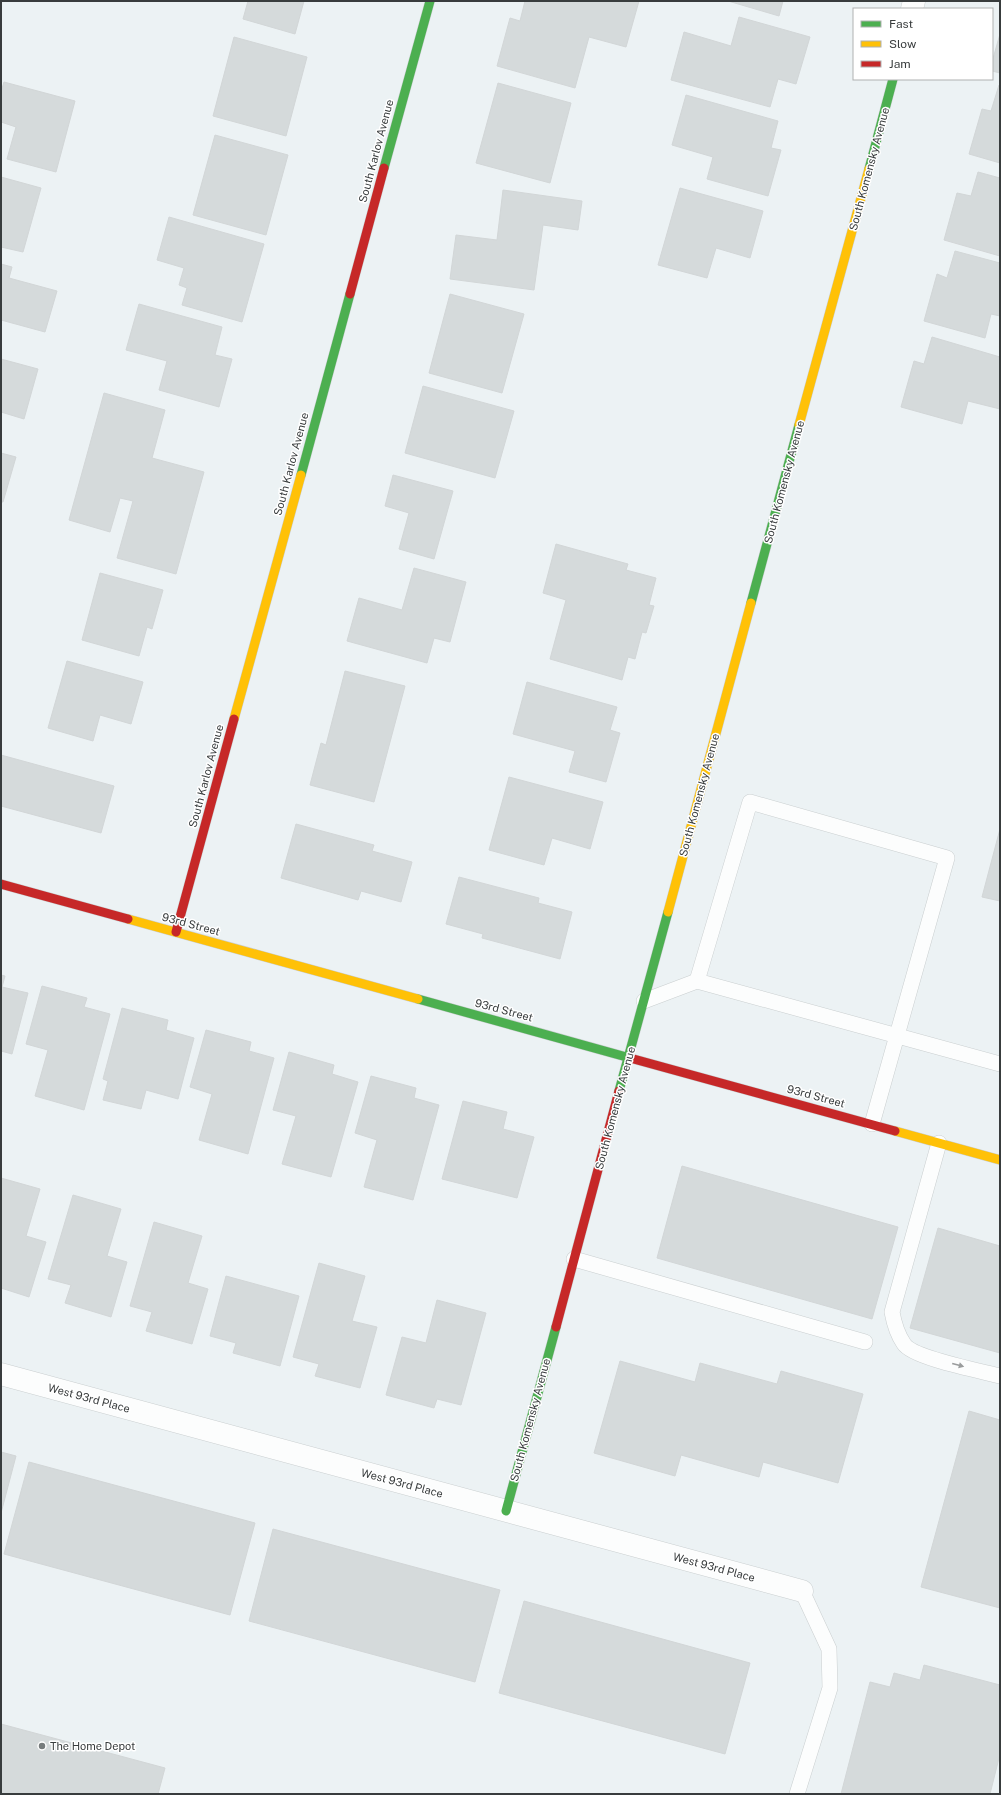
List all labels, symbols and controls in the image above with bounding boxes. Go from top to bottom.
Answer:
legend [853,8,993,80]
text: Fast [889,17,914,31]
text: Slow [889,37,917,51]
text: Jam [889,57,911,71]
street label: South Karlov Avenue [356,98,396,204]
street label: South Komensky Avenue [847,106,891,232]
street label: South Karlov Avenue [271,411,311,517]
street label: South Komensky Avenue [762,419,806,545]
street label: South Karlov Avenue [186,723,226,829]
street label: South Komensky Avenue [677,732,721,858]
street label: 93rd Street [161,911,221,937]
street label: 93rd Street [474,997,534,1023]
street label: South Komensky Avenue [593,1045,637,1171]
street label: 93rd Street [786,1083,846,1109]
street label: South Komensky Avenue [508,1357,552,1483]
one-way arrow [953,1362,965,1368]
street label: West 93rd Place [47,1381,131,1415]
street label: West 93rd Place [360,1466,444,1500]
street label: West 93rd Place [672,1550,756,1584]
place label: The Home Depot [50,1740,135,1752]
marker: The Home Depot [37,1741,47,1751]

